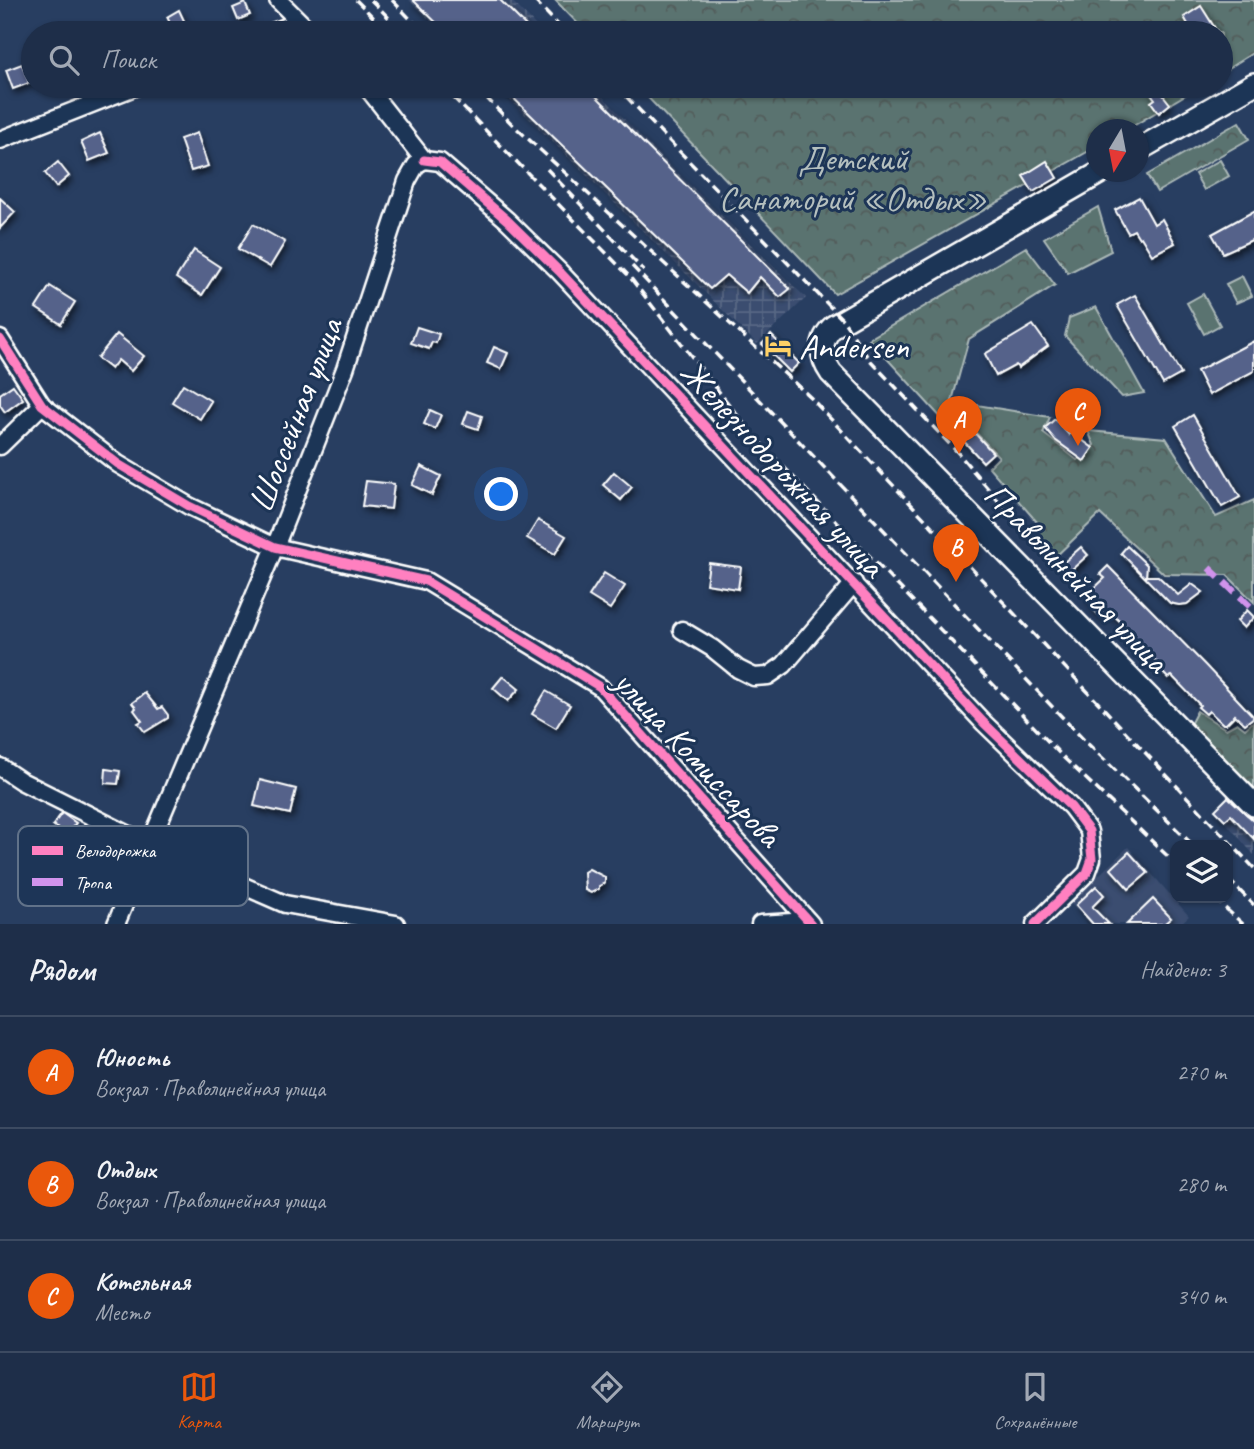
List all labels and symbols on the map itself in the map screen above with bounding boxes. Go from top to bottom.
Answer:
north arrow [1086,119,1149,182]
park label: Детский Санаторий «Отдых» [719,136,987,221]
street label: Шоссейная улица [238,310,354,518]
place label: Andersen [799,324,909,369]
hotel icon: Andersen [763,331,793,361]
street label: Железнодорожная улица [670,350,897,589]
pin: C [1055,388,1101,446]
pin: A [936,396,982,454]
street label: Праволинейная улица [974,473,1180,684]
your location [484,477,518,511]
pin: B [933,524,979,582]
street label: улица Комиссарова [602,659,793,858]
legend [18,826,248,906]
text: Велодорожка [75,839,157,863]
text: Тропа [75,871,112,895]

